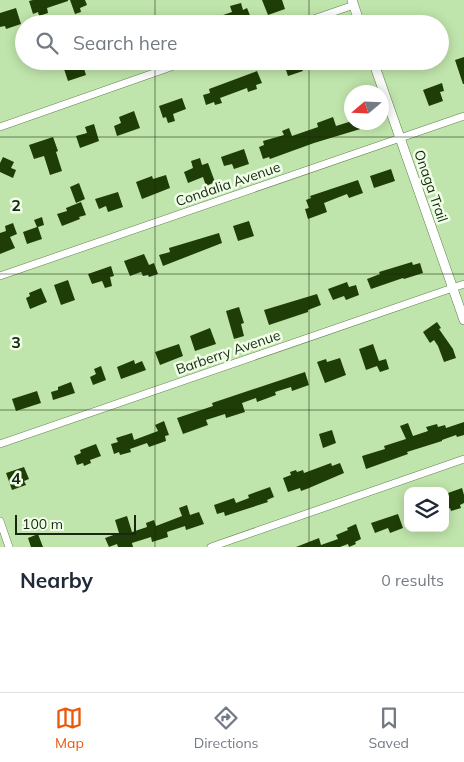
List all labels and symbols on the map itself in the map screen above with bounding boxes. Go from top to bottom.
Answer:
north arrow [344,85,389,130]
street label: Onaga Trail [410,147,452,225]
street label: Condalia Avenue [173,158,283,210]
text: 2 [11,195,21,215]
street label: Barberry Avenue [173,326,283,378]
text: 3 [11,332,21,352]
text: 4 [11,468,21,488]
scale bar [15,512,136,535]

